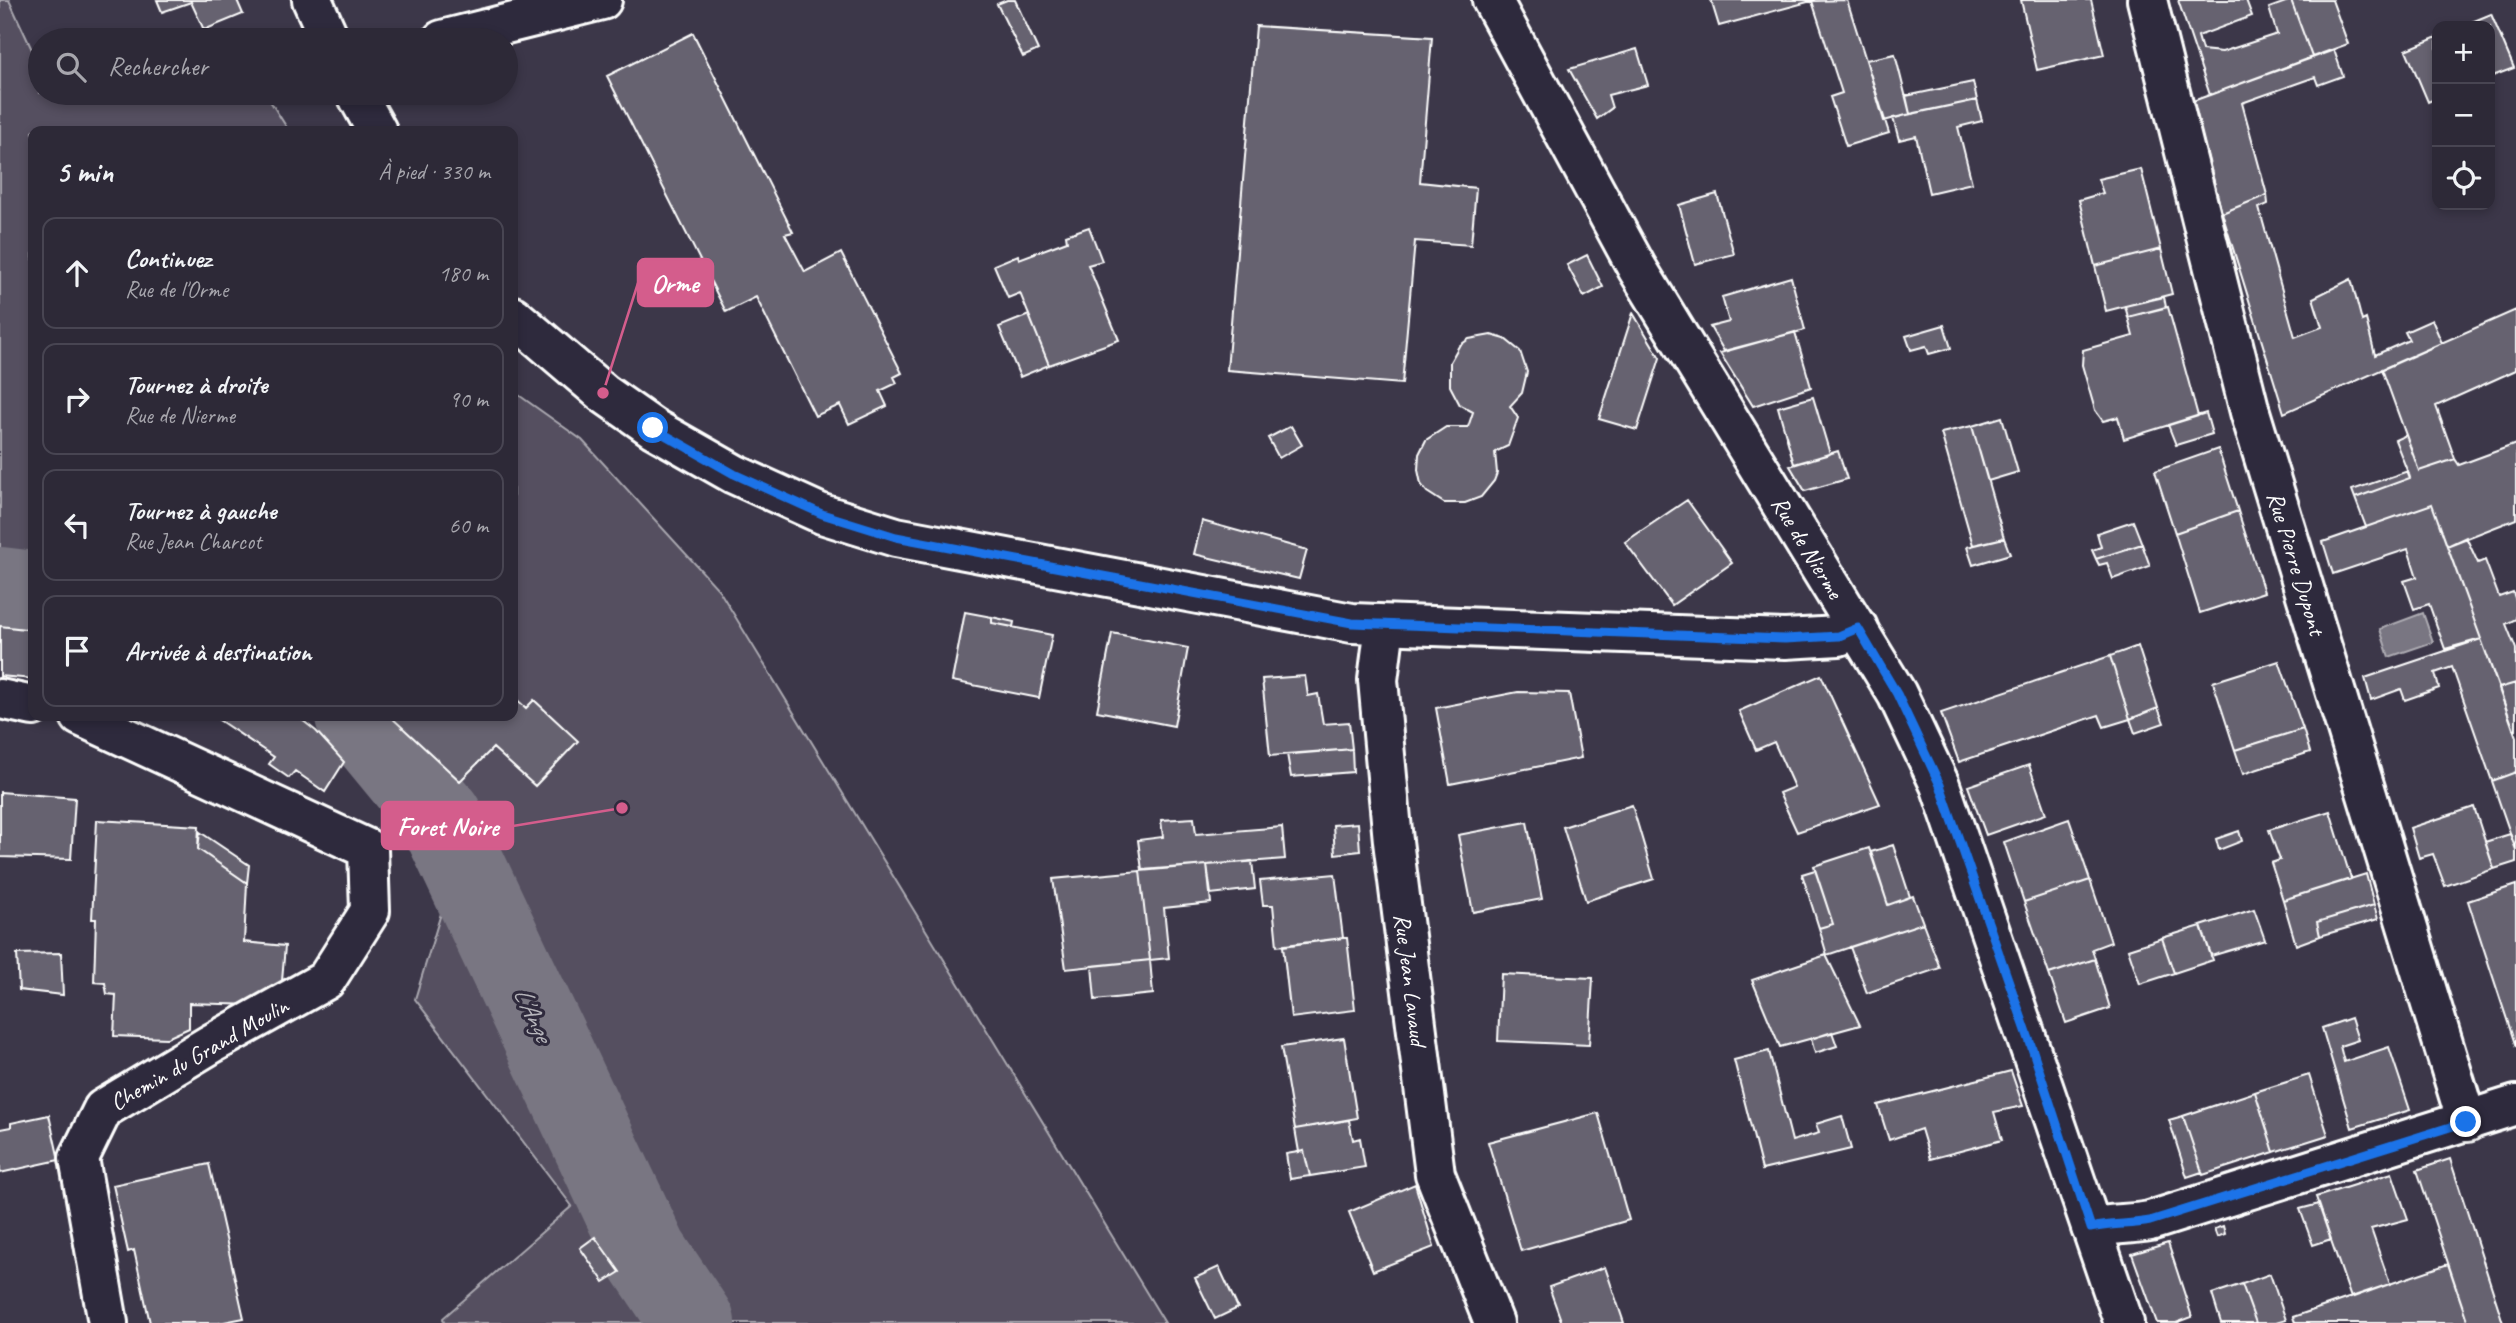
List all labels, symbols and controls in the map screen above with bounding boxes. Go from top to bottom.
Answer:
map controls [2432,21,2495,210]
button: + [2432,21,2495,84]
search box [28,28,518,105]
icon: search [52,48,90,86]
text: Rechercher [108,50,208,83]
button: − [2432,84,2495,147]
button: locate [2432,147,2495,210]
text: 5 min [56,153,113,191]
text: À pied · 330 m [378,157,490,186]
text: Continuez [125,242,211,275]
icon: ahead [58,254,96,292]
text: 180 m [439,259,488,288]
callout: Orme [638,259,713,306]
text: Orme [651,267,701,300]
text: Rue de l'Orme [125,275,228,304]
text: Tournez à droite [125,368,267,401]
icon: right [58,380,96,418]
text: 90 m [449,385,488,414]
text: Rue de Nierme [125,401,235,430]
route start [637,412,668,443]
street label: Rue Pierre Dupont [2260,488,2333,641]
street label: Rue de Nierme [1765,491,1851,606]
text: Tournez à gauche [125,494,276,527]
icon: left [58,506,96,544]
text: 60 m [449,511,488,540]
text: Rue Jean Charcot [125,527,262,556]
icon: arrive [58,632,96,670]
text: Arrivée à destination [125,635,311,668]
callout: Foret Noire [382,802,513,849]
text: Foret Noire [397,810,501,843]
street label: Rue Jean Lavaud [1387,912,1434,1051]
water label: L'Ange [506,982,562,1051]
street label: Chemin du Grand Moulin [104,990,295,1117]
route end [2450,1106,2481,1137]

